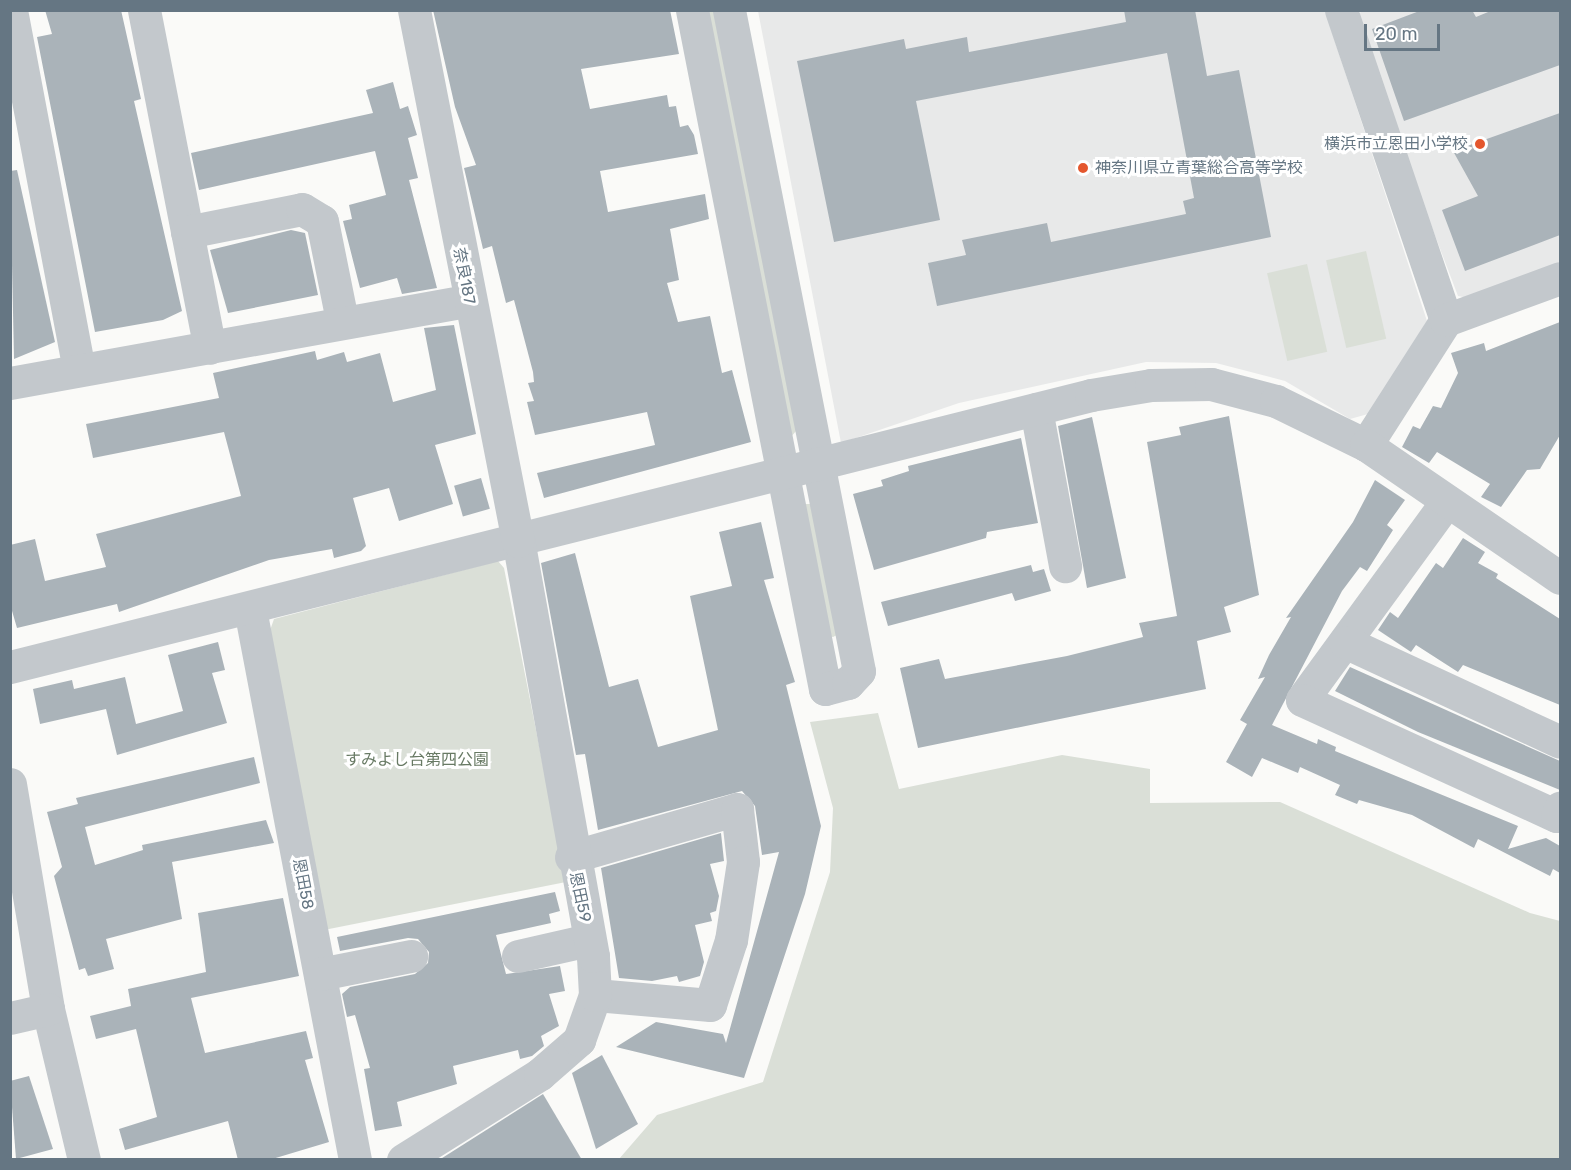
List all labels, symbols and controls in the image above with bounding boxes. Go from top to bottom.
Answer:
scale bar [1367,12,1444,50]
text: 20 m [1375,23,1417,45]
place label: 横浜市立恩田小学校 [1324,134,1468,154]
marker: 横浜市立恩田小学校 [1473,137,1487,151]
place label: 神奈川県立青葉総合高等学校 [1095,158,1303,178]
marker: 神奈川県立青葉総合高等学校 [1076,161,1090,175]
street label: 奈良187 [449,246,479,306]
park label: すみよし台第四公園 [345,750,489,770]
street label: 恩田58 [289,857,317,911]
street label: 恩田59 [565,870,595,924]

